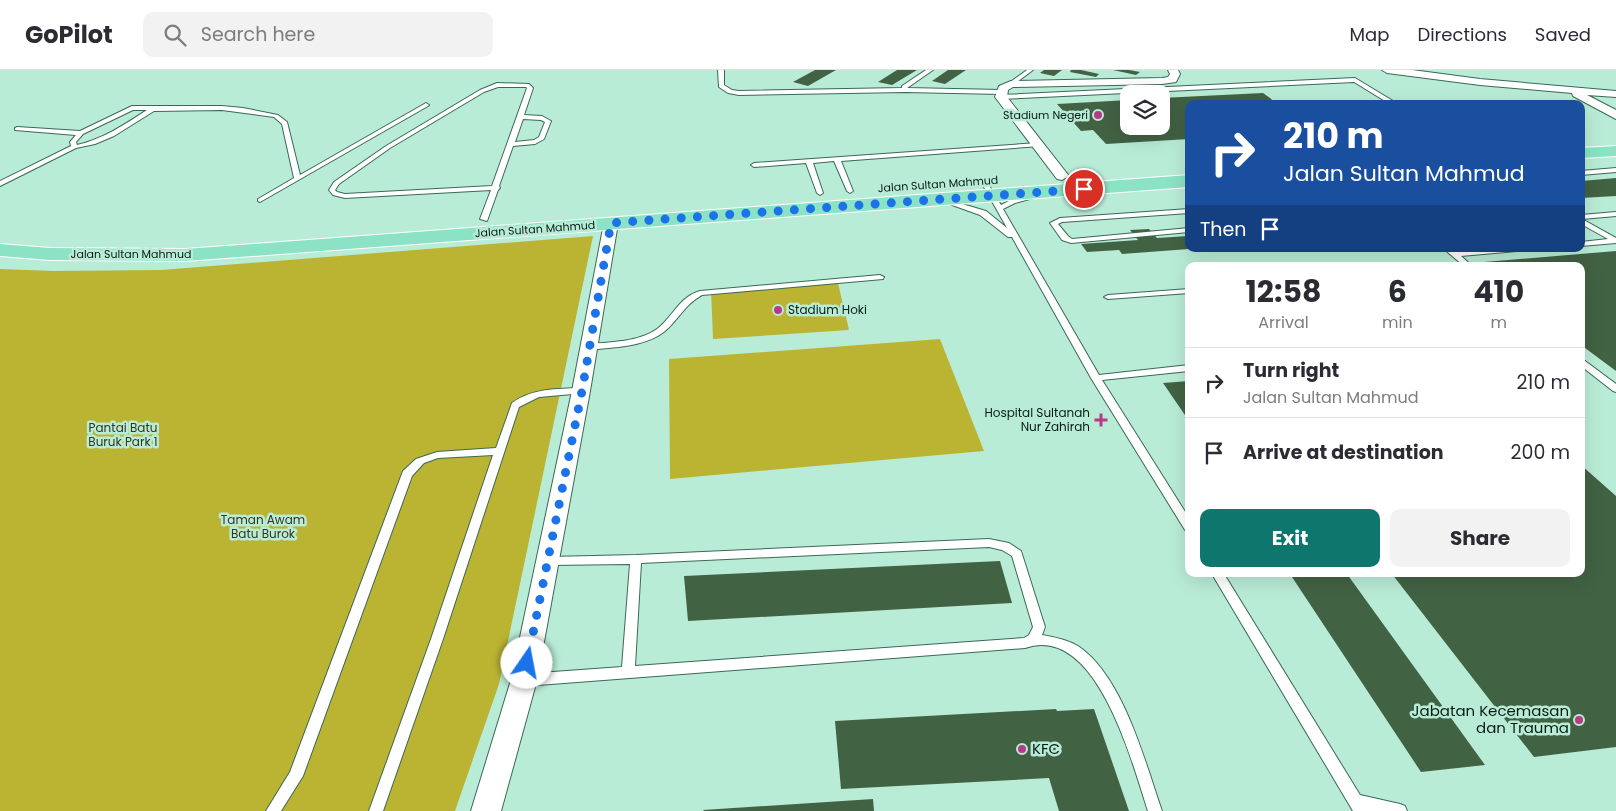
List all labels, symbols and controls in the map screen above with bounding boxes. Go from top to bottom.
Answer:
search box [143,12,493,57]
text: GoPilot [25,18,113,51]
icon: search [161,21,189,49]
text: Search here [201,21,315,48]
text: Map [1350,22,1389,47]
text: Directions [1417,22,1507,47]
text: Saved [1535,22,1591,47]
map controls [1120,85,1170,135]
button: layers [1120,85,1170,135]
place label: Stadium Negeri [1003,107,1088,123]
marker: Stadium Negeri [1092,109,1104,121]
text: 210 m [1283,111,1383,160]
icon: right [1200,120,1265,185]
text: Jalan Sultan Mahmud [1283,158,1525,189]
pin [1063,168,1105,210]
street label: Jalan Sultan Mahmud [877,172,999,196]
icon: arrive [1070,175,1098,203]
icon: arrive [1256,215,1284,243]
text: Then [1200,216,1246,243]
street label: Jalan Sultan Mahmud [474,217,596,241]
street label: Jalan Sultan Mahmud [71,246,191,262]
text: 12:58 [1246,270,1321,313]
text: 6 [1388,270,1407,313]
text: 410 [1473,270,1524,313]
place label: Stadium Hoki [788,301,867,318]
marker: Stadium Hoki [772,304,784,316]
text: Arrival [1258,311,1309,334]
text: min [1382,311,1413,334]
text: m [1491,311,1507,334]
text: Turn right [1243,357,1339,384]
icon: right [1200,369,1228,397]
text: 210 m [1516,369,1570,396]
text: Jalan Sultan Mahmud [1243,386,1419,409]
place label: Hospital Sultanah Nur Zahirah [984,404,1090,435]
marker: Hospital Sultanah Nur Zahirah [1094,413,1108,427]
park label: Pantai Batu Buruk Park 1 [88,419,158,450]
icon: arrive [1200,439,1228,467]
text: Arrive at destination [1243,439,1444,466]
text: 200 m [1511,439,1570,466]
button: Exit [1200,509,1380,567]
button: Share [1390,509,1570,567]
park label: Taman Awam Batu Burok [221,511,305,542]
position arrow [500,636,552,688]
place label: Jabatan Kecemasan dan Trauma [1412,700,1569,738]
marker: Jabatan Kecemasan dan Trauma [1573,714,1585,726]
place label: KFC [1032,738,1060,759]
marker: KFC [1016,743,1028,755]

